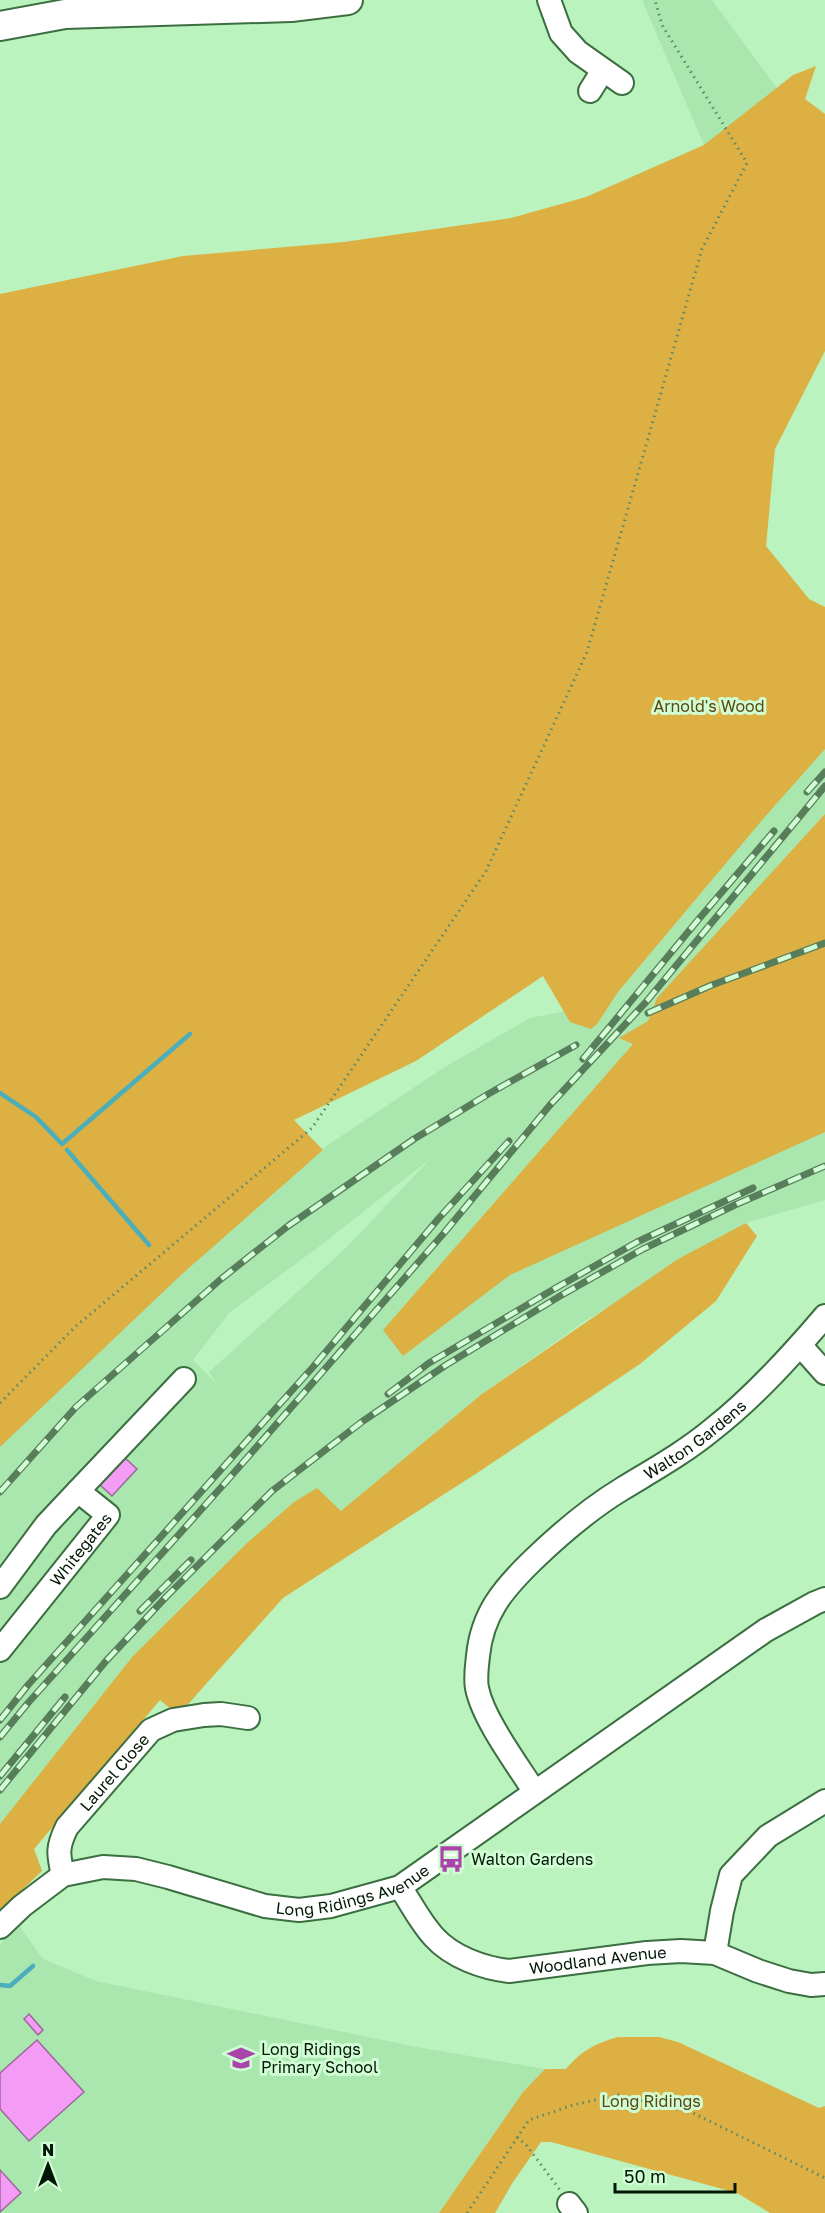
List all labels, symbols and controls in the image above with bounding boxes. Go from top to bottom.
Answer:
park label: Arnold's Wood [654,696,764,716]
street label: Walton Gardens [640,1396,750,1484]
street label: Whitegates [45,1509,116,1590]
street label: Laurel Close [75,1730,153,1815]
bus stop icon: Walton Gardens [436,1844,466,1874]
place label: Walton Gardens [471,1849,593,1869]
street label: Long Ridings Avenue [275,1860,433,1921]
street label: Woodland Avenue [528,1942,667,1978]
place label: Long Ridings Primary School [261,2039,378,2077]
school or university icon: Long Ridings Primary School [226,2043,256,2073]
park label: Long Ridings [601,2091,701,2111]
north arrow [18,2135,78,2195]
text: N [42,2140,54,2160]
scale bar [615,2156,735,2194]
text: 50 m [624,2165,666,2187]

